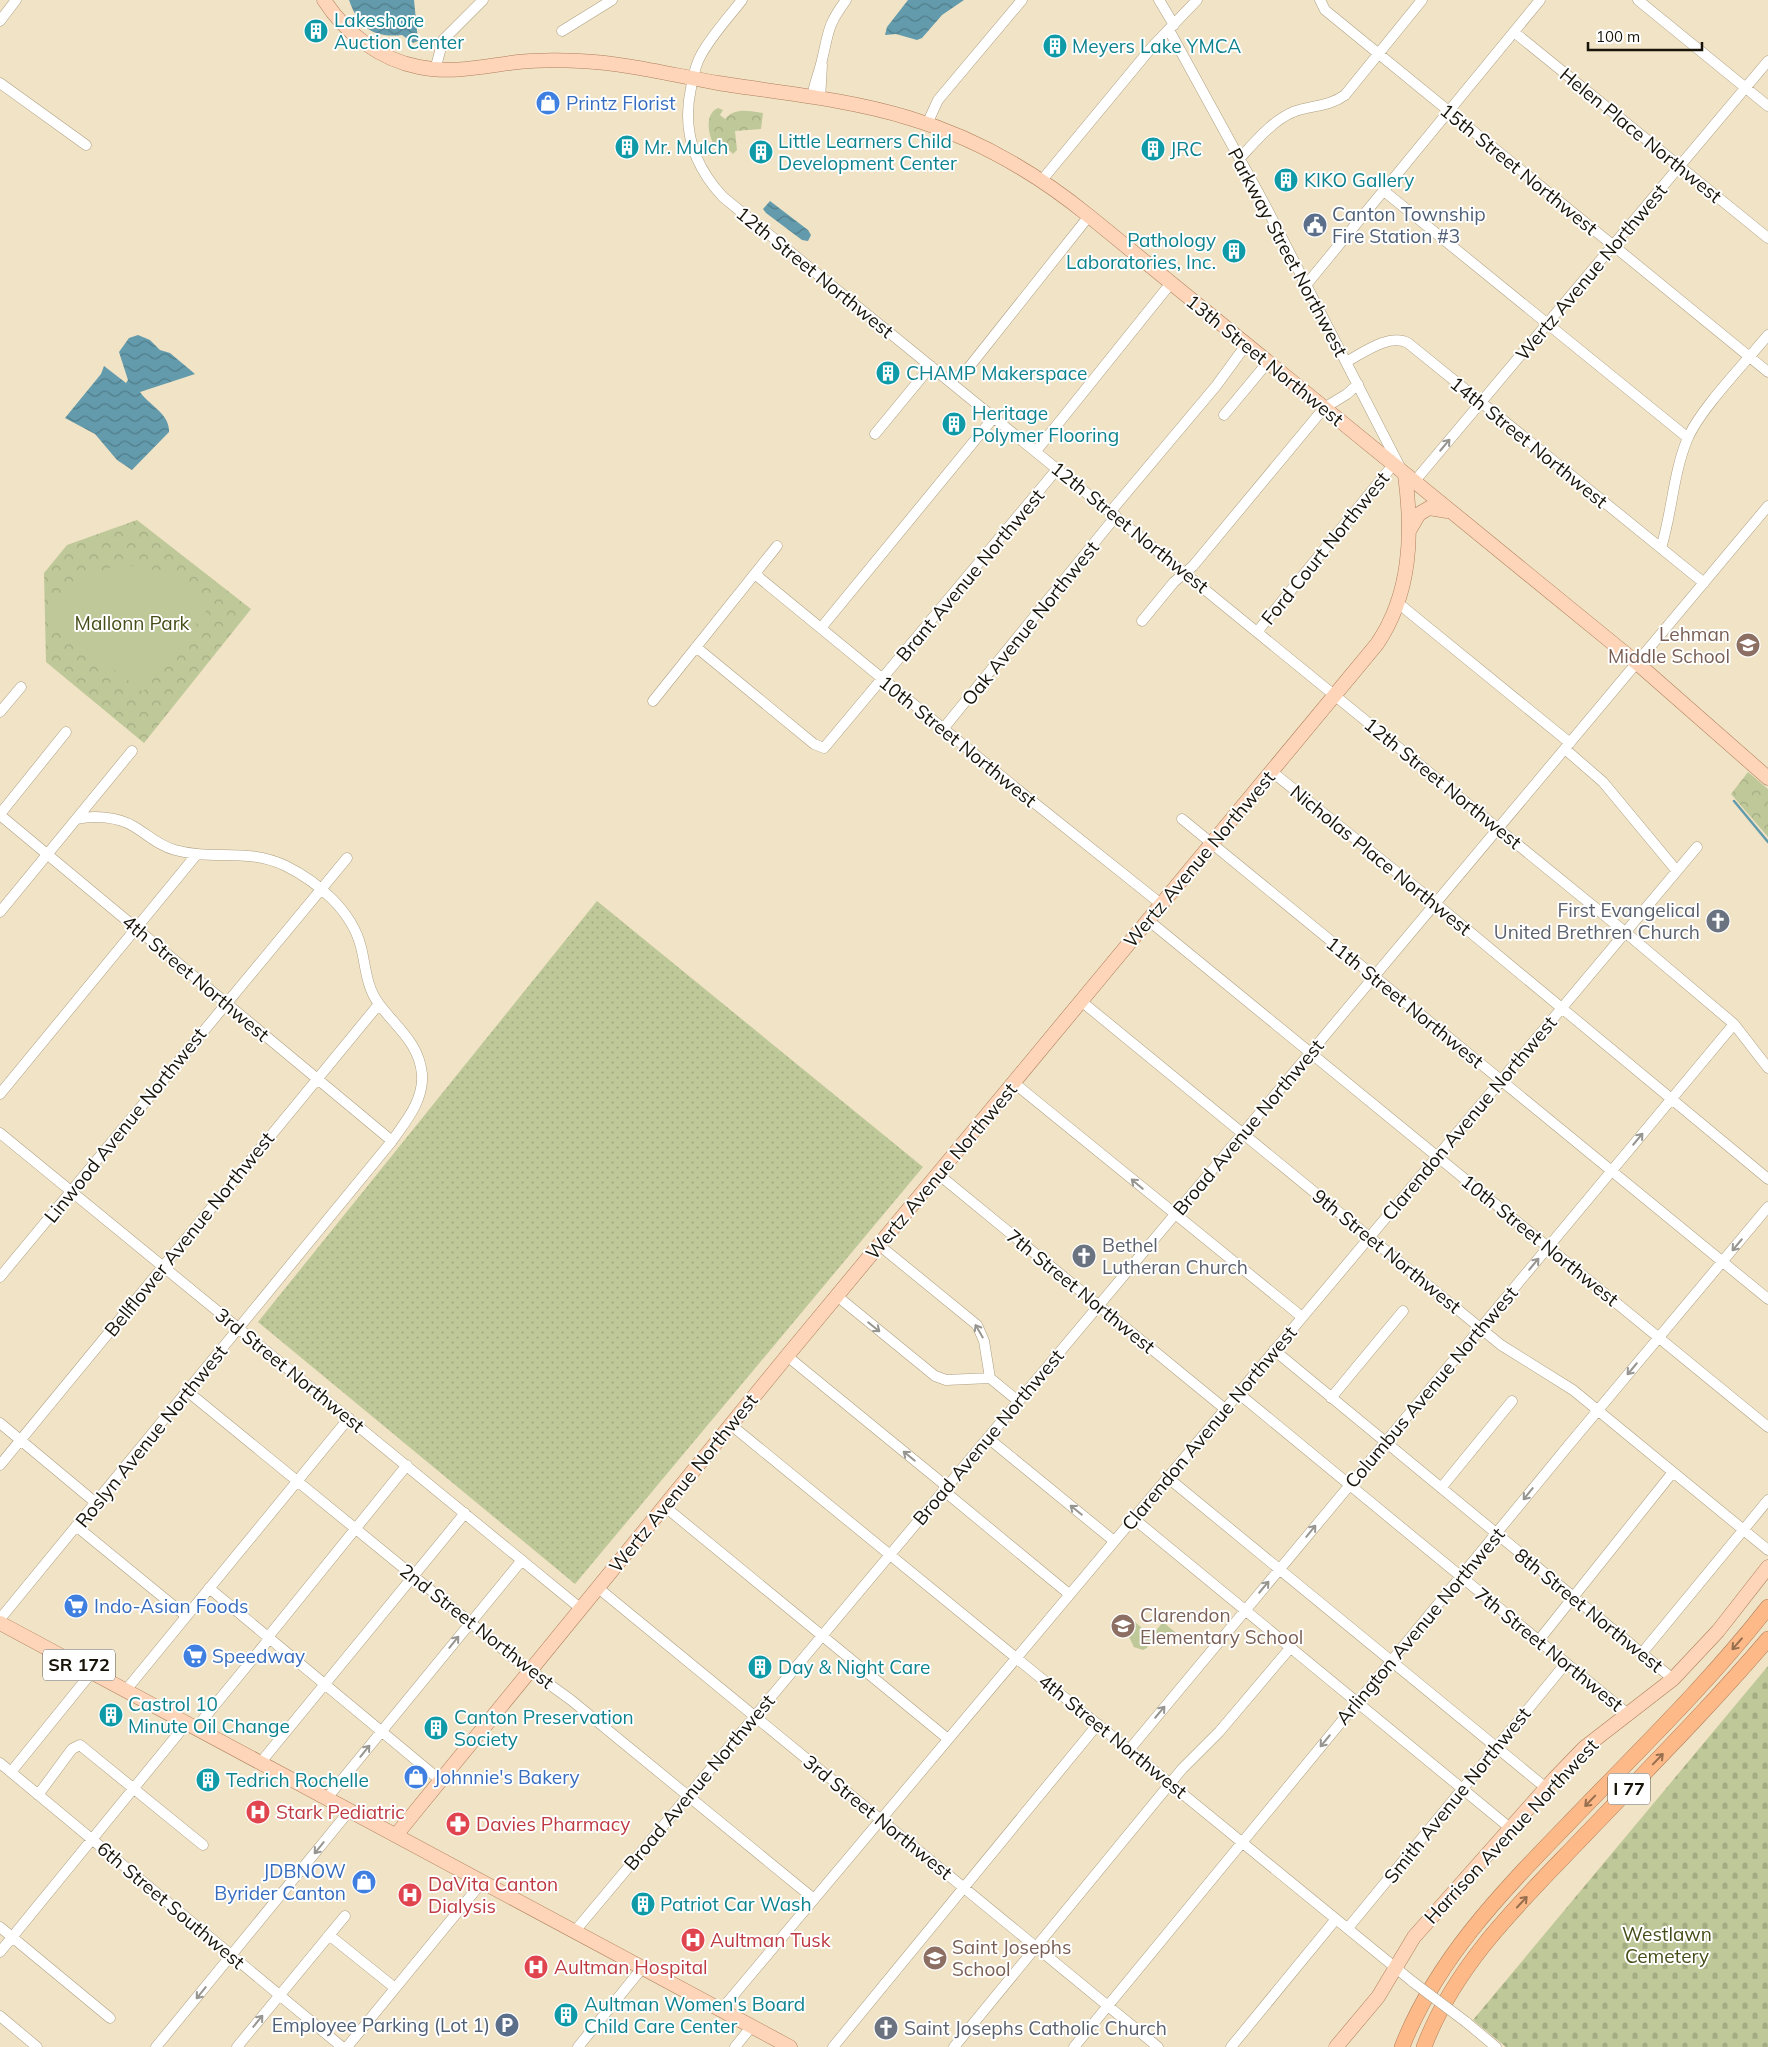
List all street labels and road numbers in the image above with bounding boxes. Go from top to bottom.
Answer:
street label: Helen Place Northwest [1555,62,1727,208]
street label: 15th Street Northwest [1435,98,1603,240]
street label: Parkway Street Northwest [1223,144,1353,361]
street label: Wertz Avenue Northwest [1510,179,1672,365]
street label: 12th Street Northwest [731,201,899,343]
street label: 13th Street Northwest [1181,289,1349,431]
street label: 14th Street Northwest [1445,371,1613,513]
street label: 12th Street Northwest [1046,456,1214,598]
street label: Ford Court Northwest [1256,466,1394,629]
street label: Brant Avenue Northwest [891,484,1049,666]
street label: Oak Avenue Northwest [956,536,1104,710]
street label: 10th Street Northwest [874,670,1042,812]
street label: 12th Street Northwest [1359,712,1527,854]
street label: Wertz Avenue Northwest [1118,766,1280,952]
street label: Nicholas Place Northwest [1286,780,1477,941]
street label: 4th Street Northwest [118,910,275,1047]
street label: 11th Street Northwest [1321,931,1489,1073]
street label: Clarendon Avenue Northwest [1376,1011,1562,1225]
street label: Linwood Avenue Northwest [39,1022,211,1227]
street label: Broad Avenue Northwest [1167,1034,1329,1220]
street label: Wertz Avenue Northwest [860,1078,1022,1264]
street label: Bellflower Avenue Northwest [99,1127,279,1341]
street label: 10th Street Northwest [1456,1169,1624,1311]
street label: 9th Street Northwest [1308,1184,1466,1319]
street label: 7th Street Northwest [1002,1224,1160,1359]
street label: Columbus Avenue Northwest [1340,1281,1523,1493]
street label: 3rd Street Northwest [211,1303,370,1438]
street label: Clarendon Avenue Northwest [1116,1321,1302,1535]
street label: Roslyn Avenue Northwest [70,1340,232,1532]
street label: Broad Avenue Northwest [907,1344,1069,1530]
street label: Wertz Avenue Northwest [603,1388,763,1577]
street label: Arlington Avenue Northwest [1330,1522,1510,1729]
street label: 8th Street Northwest [1510,1543,1668,1678]
street label: 2nd Street Northwest [395,1558,559,1694]
street label: 7th Street Northwest [1470,1582,1628,1717]
road number: SR 172 [43,1650,115,1680]
street label: 4th Street Northwest [1034,1669,1192,1804]
street label: Broad Avenue Northwest [618,1689,780,1875]
street label: Smith Avenue Northwest [1379,1702,1536,1888]
street label: Harrison Avenue Northwest [1419,1733,1603,1929]
street label: 3rd Street Northwest [799,1750,958,1885]
road number: I 77 [1608,1774,1650,1805]
street label: 6th Street Southwest [92,1836,250,1974]

